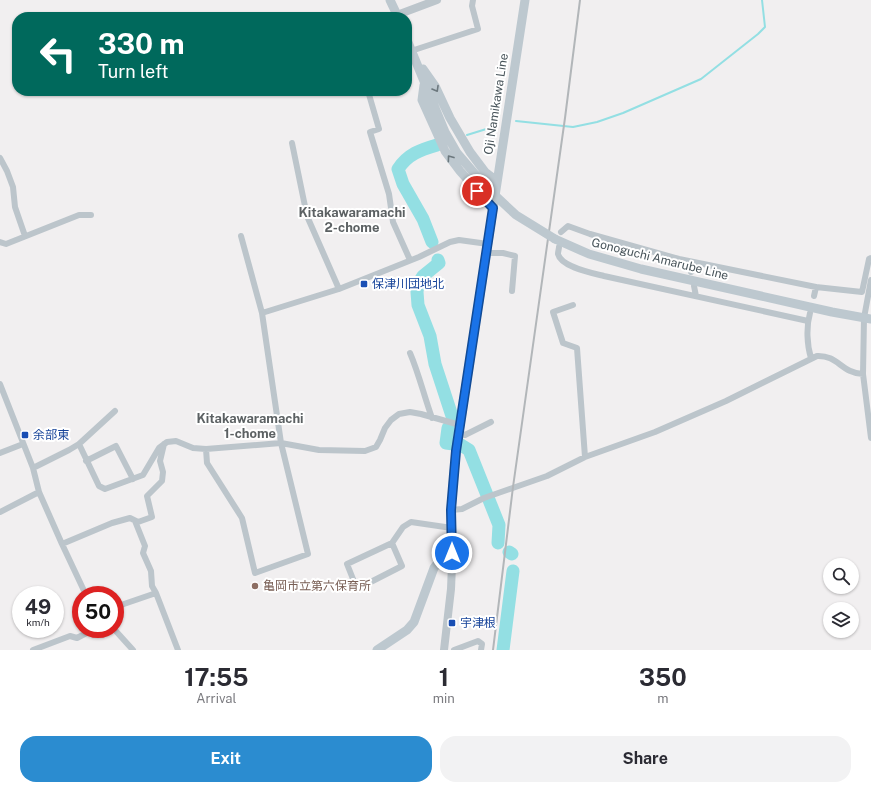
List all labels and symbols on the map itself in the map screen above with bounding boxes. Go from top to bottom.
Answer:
street label: Oji Namikawa Line [481,52,511,156]
one-way arrow [431,85,438,92]
one-way arrow [448,155,455,162]
pin [460,174,494,208]
district label: Kitakawaramachi 2-chome [298,205,406,235]
street label: Gonoguchi Amarube Line [590,235,730,283]
place label: 保津川団地北 [372,277,444,291]
marker: 保津川団地北 [359,279,369,289]
district label: Kitakawaramachi 1-chome [196,411,304,441]
place label: 余部東 [33,428,69,442]
marker: 余部東 [20,430,30,440]
position arrow [431,532,473,574]
place label: 亀岡市立第六保育所 [263,579,371,593]
marker: 亀岡市立第六保育所 [250,581,260,591]
speed limit sign: 50 [72,586,124,638]
place label: 宇津根 [460,616,496,630]
marker: 宇津根 [447,618,457,628]

